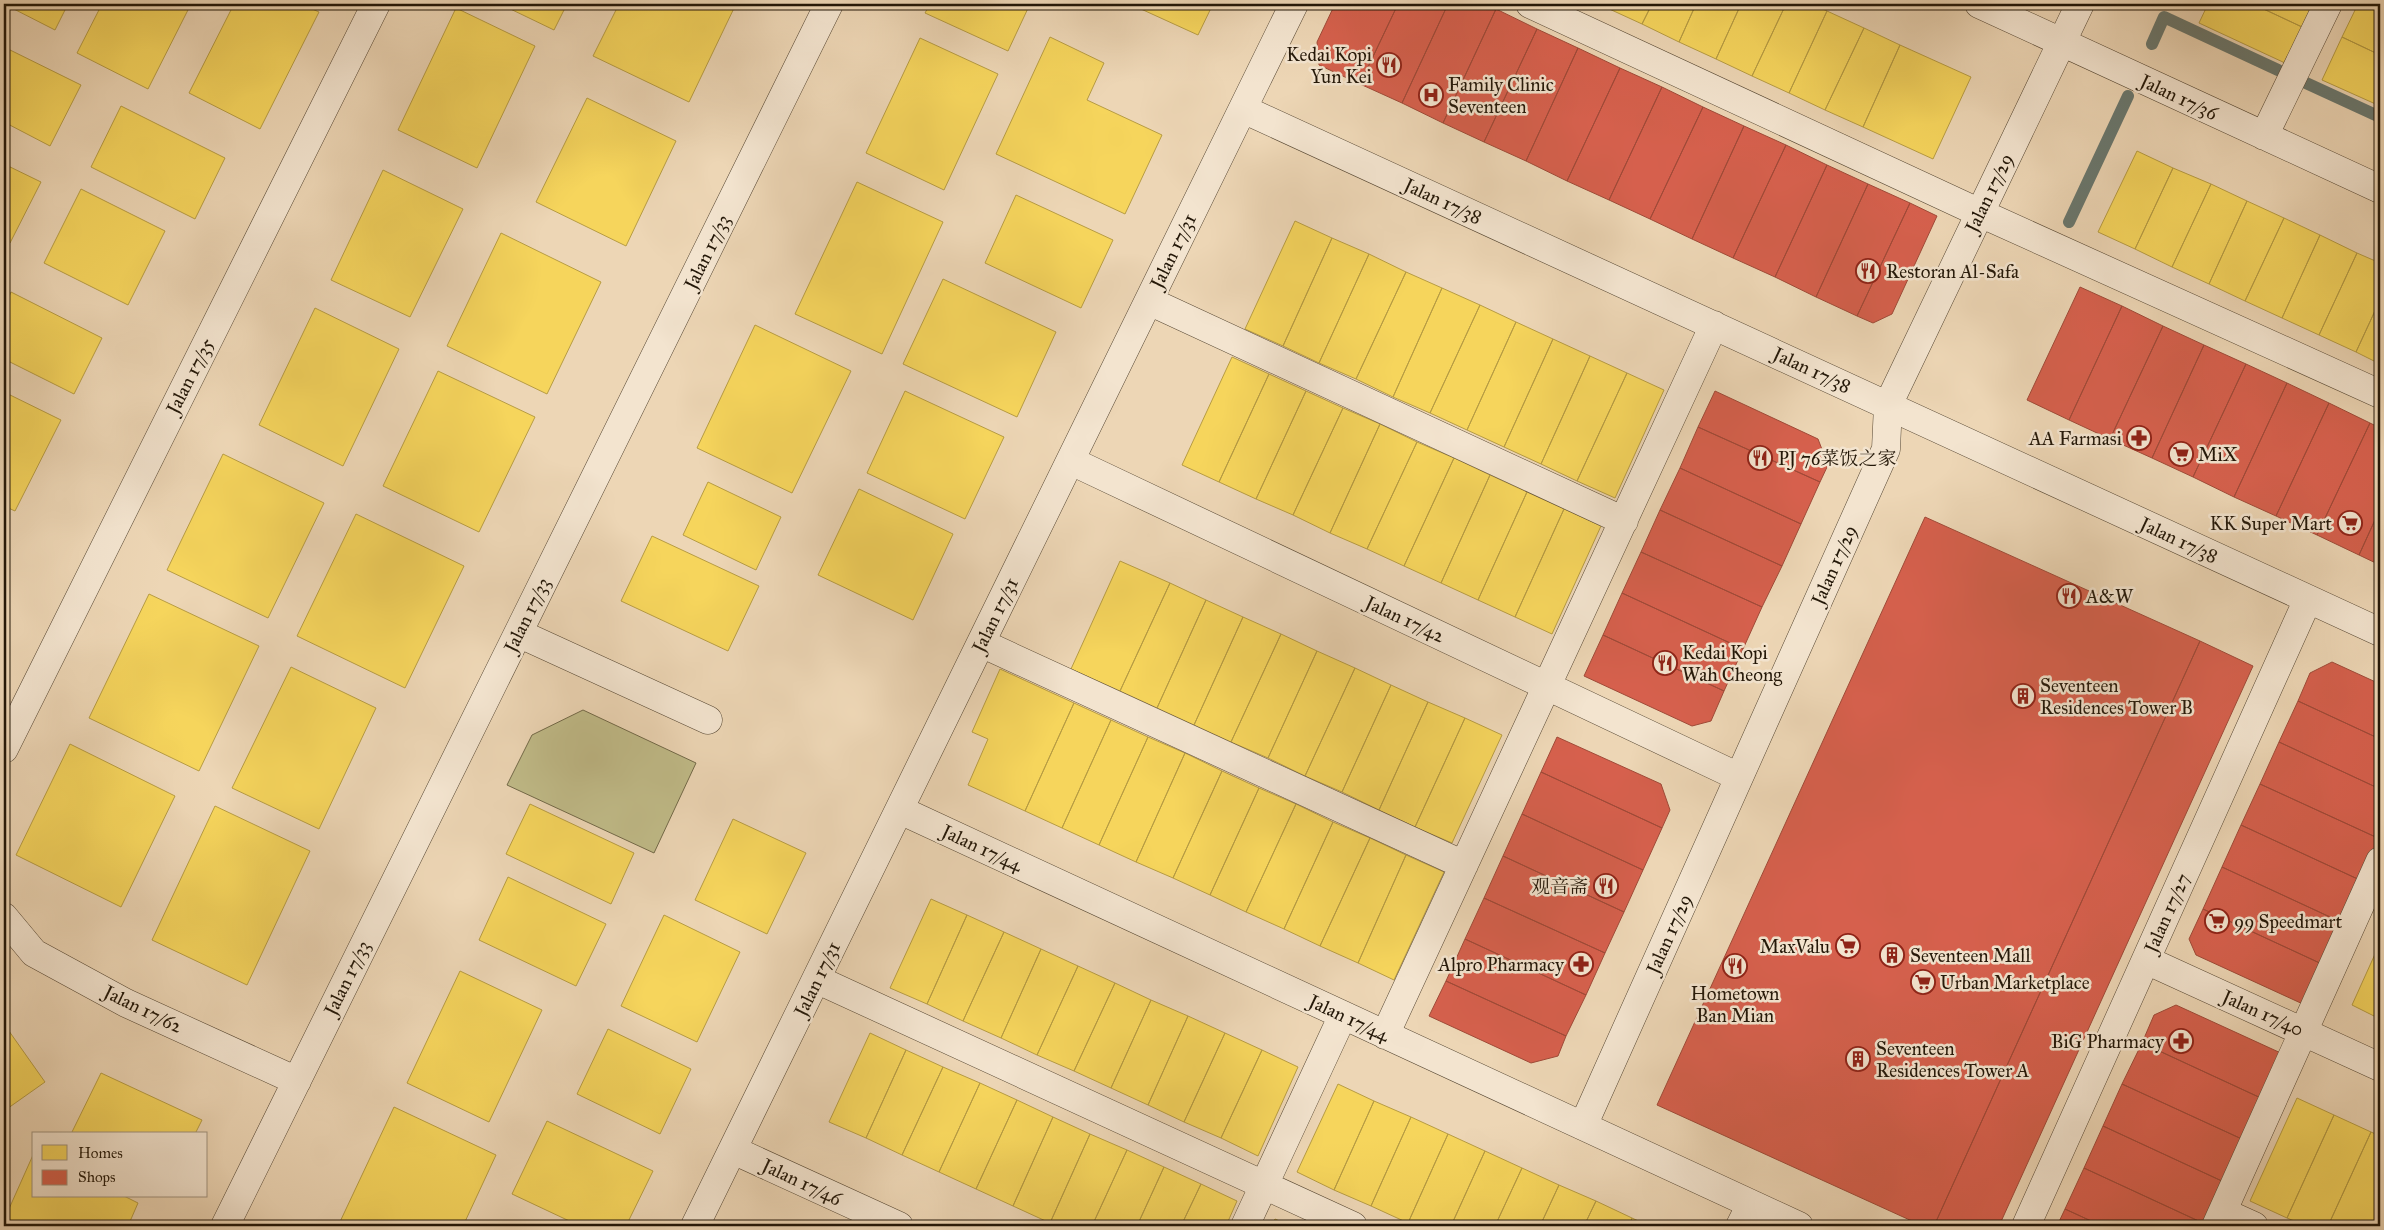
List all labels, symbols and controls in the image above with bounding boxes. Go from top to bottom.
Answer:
place label: Kedai Kopi Yun Kei [1286,43,1372,88]
restaurant icon: Kedai Kopi Yun Kei [1376,52,1402,78]
street label: Jalan 17/36 [2134,68,2223,126]
place label: Family Clinic Seventeen [1448,73,1554,118]
hospital icon: Family Clinic Seventeen [1418,82,1444,108]
street label: Jalan 17/29 [1959,150,2019,238]
street label: Jalan 17/38 [1398,172,1486,230]
street label: Jalan 17/31 [1144,210,1202,294]
street label: Jalan 17/33 [678,211,736,296]
restaurant icon: Restoran Al-Safa [1855,258,1881,284]
place label: Restoran Al-Safa [1886,260,2020,283]
street label: Jalan 17/35 [160,334,220,420]
street label: Jalan 17/38 [1767,341,1855,399]
pharmacy icon: AA Farmasi [2126,425,2152,451]
place label: AA Farmasi [2028,427,2122,450]
supermarket icon: MiX [2168,441,2194,467]
place label: MiX [2198,443,2238,466]
restaurant icon: PJ 76菜饭之家 [1747,445,1773,471]
place label: PJ 76菜饭之家 [1778,447,1896,471]
supermarket icon: KK Super Mart [2337,510,2363,536]
street label: Jalan 17/38 [2134,511,2222,569]
place label: KK Super Mart [2210,512,2332,535]
street label: Jalan 17/29 [1805,521,1863,611]
street label: Jalan 17/33 [498,574,556,659]
street label: Jalan 17/31 [966,574,1024,658]
restaurant icon: A&W [2056,583,2082,609]
place label: A&W [2085,585,2134,608]
street label: Jalan 17/42 [1359,590,1449,649]
place label: Kedai Kopi Wah Cheong [1682,641,1782,687]
restaurant icon: Kedai Kopi Wah Cheong [1652,650,1678,676]
place label: Seventeen Residences Tower B [2040,674,2193,719]
building icon: Seventeen Residences Tower B [2010,683,2036,709]
street label: Jalan 17/44 [936,819,1026,878]
street label: Jalan 17/27 [2139,870,2196,958]
restaurant icon: 观音斋 [1593,873,1619,899]
place label: 观音斋 [1531,875,1588,898]
street label: Jalan 17/29 [1640,890,1698,980]
supermarket icon: 99 Speedmart [2204,908,2230,934]
place label: 99 Speedmart [2234,910,2342,933]
supermarket icon: MaxValu [1835,933,1861,959]
place label: MaxValu [1760,935,1830,958]
street label: Jalan 17/33 [318,937,376,1022]
street label: Jalan 17/31 [788,938,846,1022]
building icon: Seventeen Mall [1879,942,1905,968]
place label: Seventeen Mall [1910,944,2031,967]
pharmacy icon: Alpro Pharmacy [1568,951,1594,977]
place label: Alpro Pharmacy [1437,953,1565,976]
restaurant icon: Hometown Ban Mian [1722,953,1748,979]
supermarket icon: Urban Marketplace [1910,969,1936,995]
place label: Urban Marketplace [1940,971,2090,994]
street label: Jalan 17/62 [98,979,187,1039]
place label: Hometown Ban Mian [1691,982,1779,1027]
street label: Jalan 17/40 [2217,984,2307,1042]
street label: Jalan 17/44 [1303,989,1393,1048]
pharmacy icon: BiG Pharmacy [2168,1028,2194,1054]
place label: BiG Pharmacy [2051,1030,2165,1053]
place label: Seventeen Residences Tower A [1876,1037,2029,1082]
building icon: Seventeen Residences Tower A [1845,1046,1871,1072]
legend [32,1132,208,1198]
text: Homes [78,1144,123,1162]
street label: Jalan 17/46 [756,1153,847,1212]
text: Shops [78,1168,116,1186]

